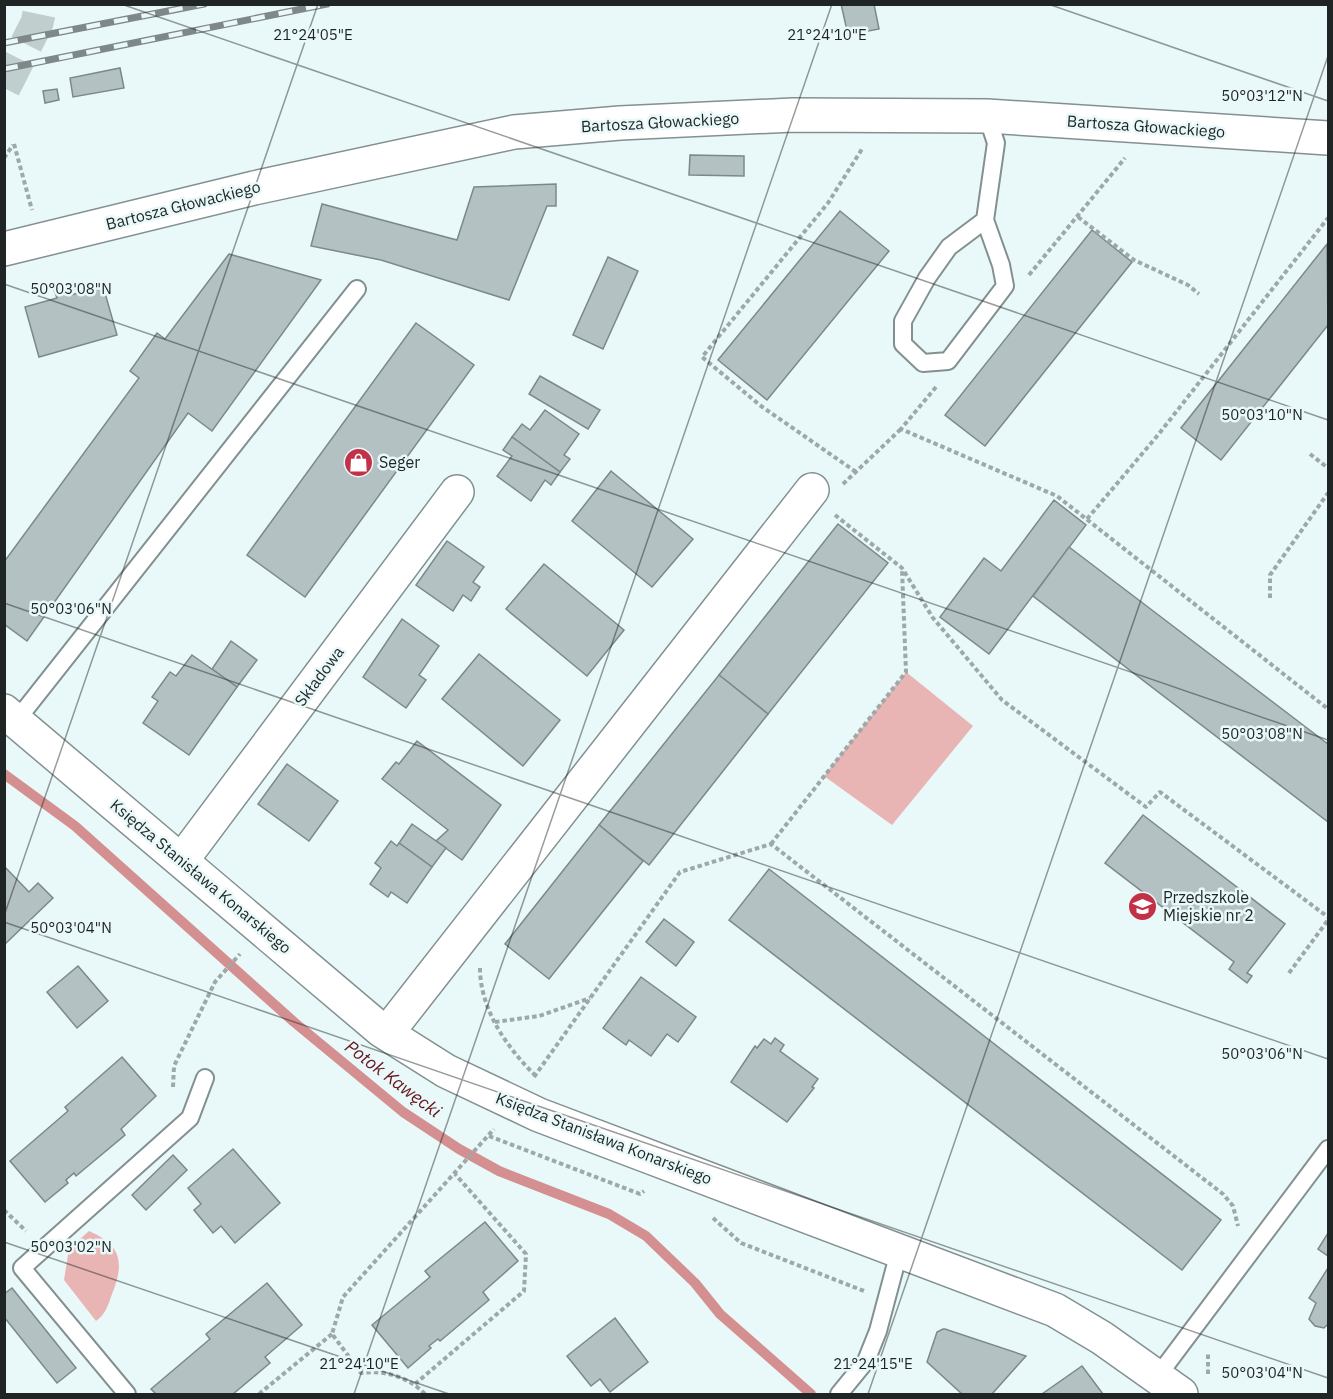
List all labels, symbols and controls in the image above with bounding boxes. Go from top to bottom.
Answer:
text: 21°24'05"E [273,25,353,44]
text: 21°24'10"E [787,25,867,44]
text: 50°03'12"N [1221,86,1303,105]
street label: Bartosza Głowackiego [580,108,740,136]
street label: Bartosza Głowackiego [1066,110,1226,142]
street label: Bartosza Głowackiego [104,176,262,234]
text: 50°03'08"N [30,279,112,298]
text: 50°03'10"N [1221,405,1303,424]
shop icon: Seger [342,446,374,478]
place label: Seger [379,452,420,472]
text: 50°03'06"N [30,599,112,618]
street label: Składowa [290,642,348,710]
text: 50°03'08"N [1221,724,1303,743]
street label: Księdza Stanisława Konarskiego [106,794,296,958]
place label: Przedszkole Miejskie nr 2 [1163,887,1254,925]
school or university icon: Przedszkole Miejskie nr 2 [1126,890,1158,922]
text: 50°03'04"N [30,918,112,937]
water label: Potok Kawęcki [340,1035,446,1123]
text: 50°03'06"N [1221,1044,1303,1063]
street label: Księdza Stanisława Konarskiego [493,1087,715,1189]
text: 50°03'02"N [30,1237,112,1256]
text: 21°24'10"E [319,1354,399,1373]
text: 21°24'15"E [833,1354,913,1373]
text: 50°03'04"N [1221,1363,1303,1382]

